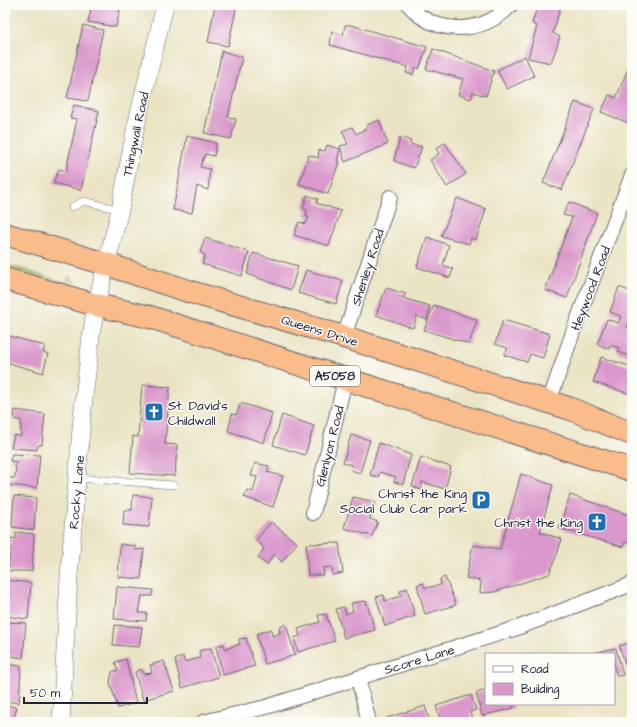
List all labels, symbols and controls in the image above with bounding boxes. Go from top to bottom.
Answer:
street label: Thingwall Road [118,90,155,178]
street label: Shenley Road [347,226,390,308]
street label: Heywood Road [567,243,616,333]
street label: Queens Drive [279,311,360,351]
road number: A5058 [310,366,360,386]
place label: St. David's Childwall [168,397,228,430]
church icon: St. David's Childwall [143,401,165,423]
street label: Glenlyon Road [311,404,350,489]
street label: Rocky Lane [65,454,90,530]
place label: Christ the King Social Club Car park [340,485,467,518]
parking icon: Christ the King Social Club Car park [470,489,492,511]
church icon: Christ the King [586,511,608,533]
place label: Christ the King [494,514,583,533]
street label: Score Lane [382,641,457,679]
legend [485,653,615,705]
text: Road [521,661,549,678]
scale bar [24,679,147,705]
text: Building [521,681,559,699]
text: 50 m [30,685,61,702]

